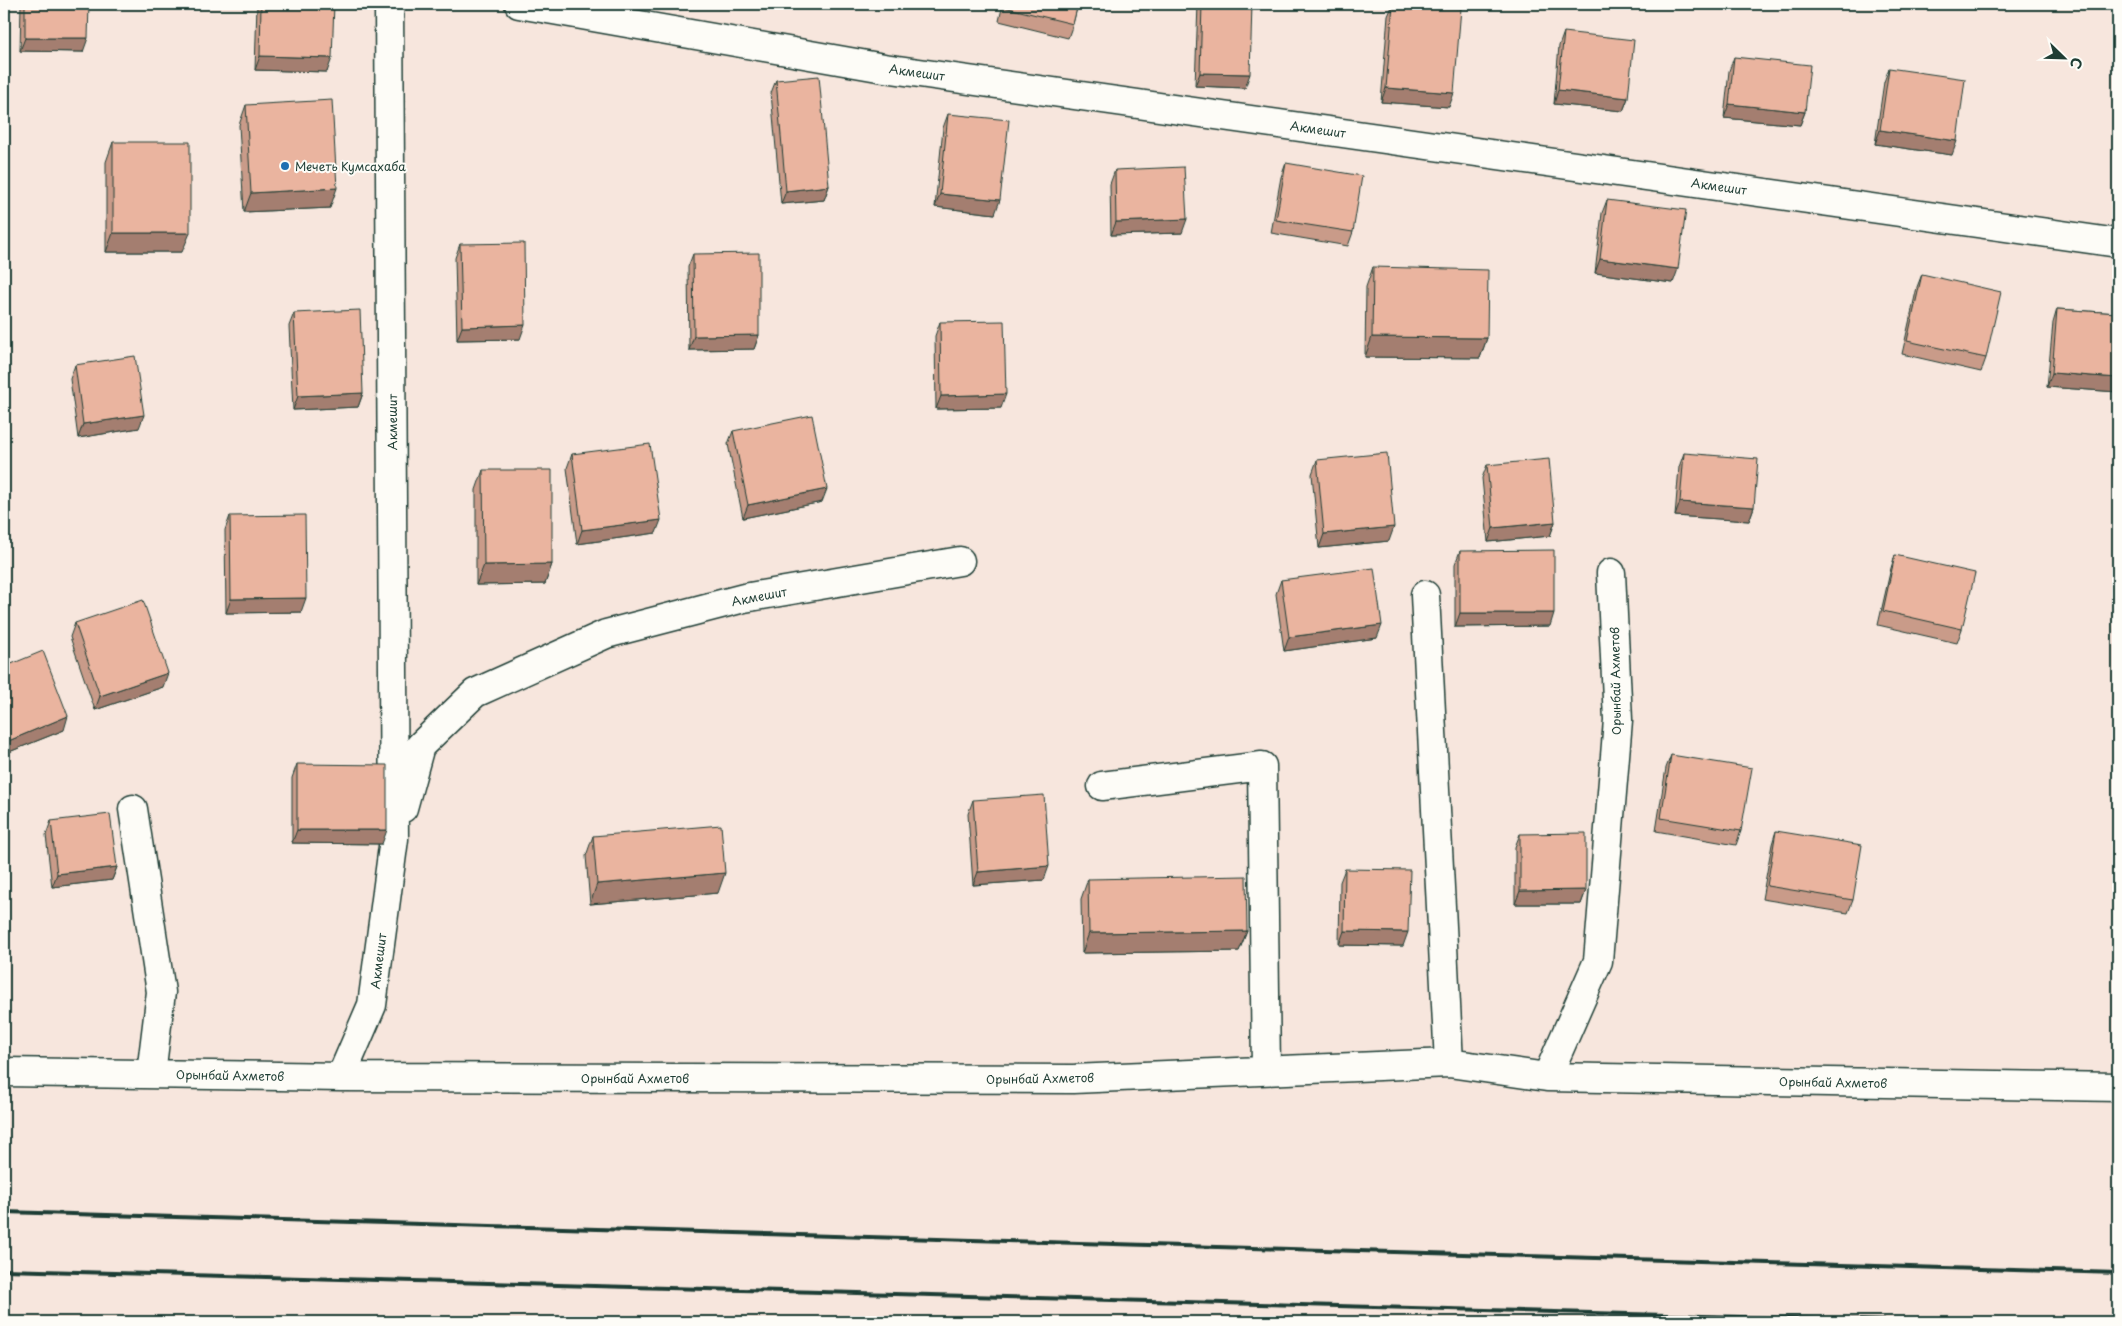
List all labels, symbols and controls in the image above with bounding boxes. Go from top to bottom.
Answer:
north arrow [2040,32,2090,82]
text: С [2065,54,2088,72]
street label: Акмешит [888,59,946,85]
street label: Акмешит [1289,116,1347,142]
place label: Мечеть Кумсахаба [295,157,406,175]
marker: Мечеть Кумсахаба [279,160,291,172]
street label: Акмешит [1690,173,1748,199]
street label: Акмешит [383,394,401,450]
street label: Акмешит [730,582,789,610]
street label: Орынбай Ахметов [1605,627,1625,735]
street label: Акмешит [366,932,390,990]
street label: Орынбай Ахметов [176,1065,284,1085]
street label: Орынбай Ахметов [986,1068,1094,1088]
street label: Орынбай Ахметов [581,1069,689,1087]
street label: Орынбай Ахметов [1779,1072,1887,1092]

